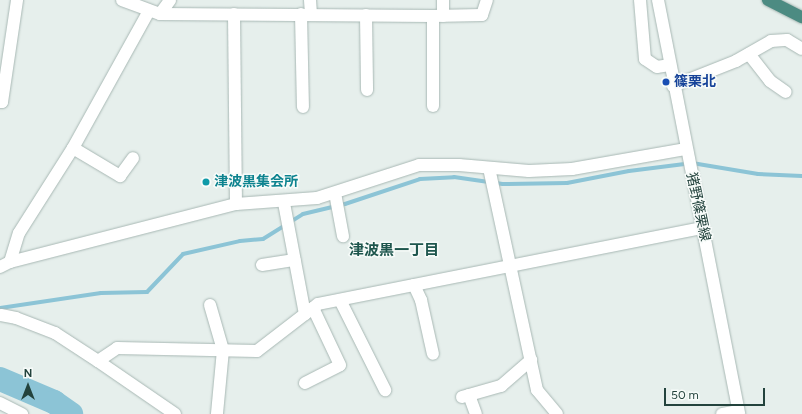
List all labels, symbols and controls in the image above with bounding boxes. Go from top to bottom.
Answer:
place label: 篠栗北 [674,74,716,90]
marker: 篠栗北 [661,77,671,87]
street label: 猪野篠栗線 [683,171,713,243]
place label: 津波黒集会所 [214,174,298,190]
marker: 津波黒集会所 [201,177,211,187]
district label: 津波黒一丁目 [349,242,439,260]
north arrow [8,366,48,406]
text: N [24,367,32,380]
scale bar [666,380,767,406]
text: 50 m [671,388,699,402]

